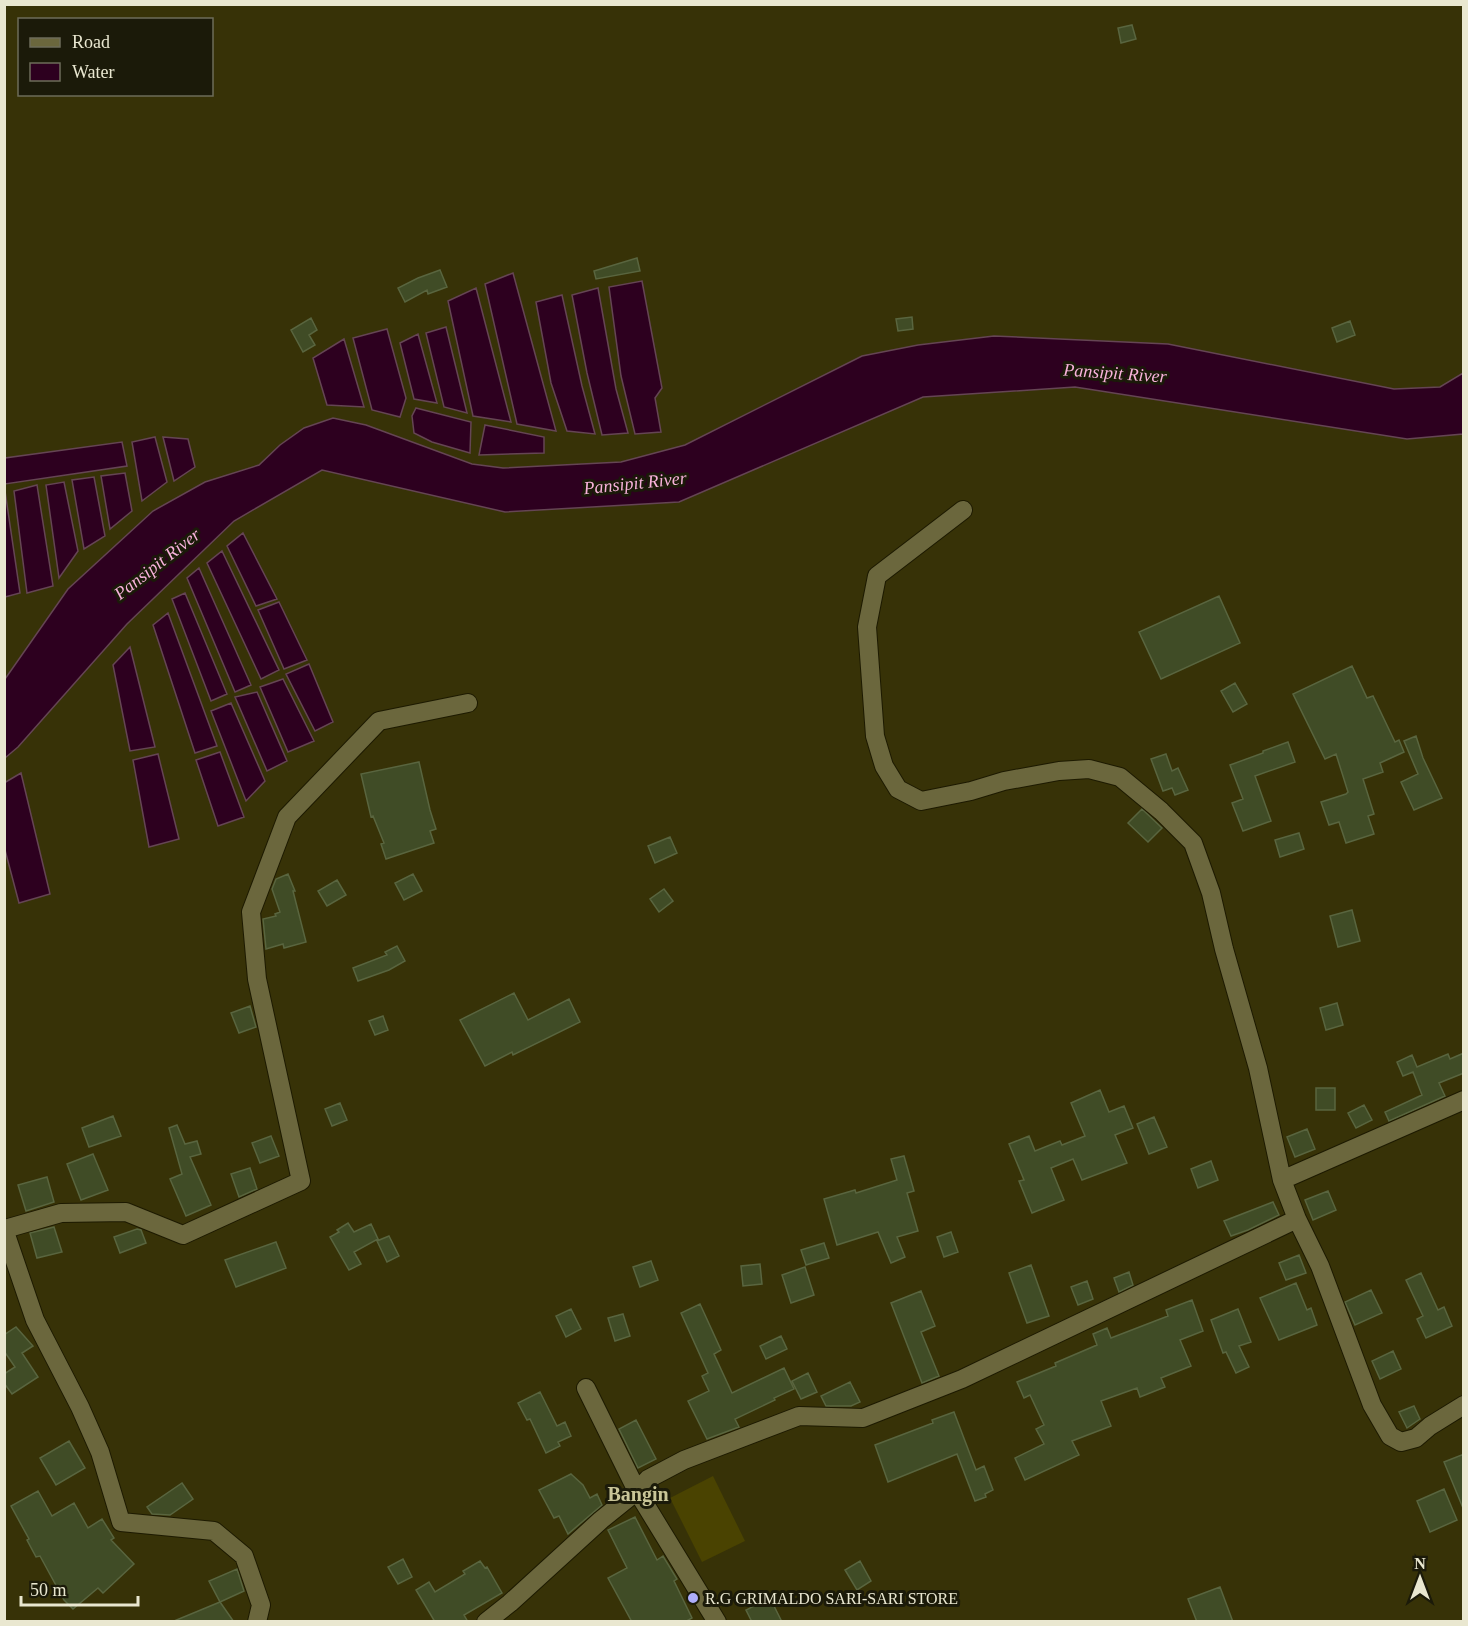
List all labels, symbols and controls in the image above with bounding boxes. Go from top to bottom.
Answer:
legend [18,18,213,96]
text: Road [72,32,110,52]
text: Water [72,62,115,82]
water label: Pansipit River [1062,359,1168,387]
water label: Pansipit River [582,468,688,498]
water label: Pansipit River [109,524,205,604]
district label: Bangin [607,1483,669,1506]
north arrow [1390,1548,1450,1608]
text: N [1414,1555,1426,1572]
scale bar [21,1569,138,1607]
text: 50 m [30,1580,67,1600]
place label: R.G GRIMALDO SARI-SARI STORE [705,1590,958,1607]
marker: R.G GRIMALDO SARI-SARI STORE [686,1591,700,1605]

